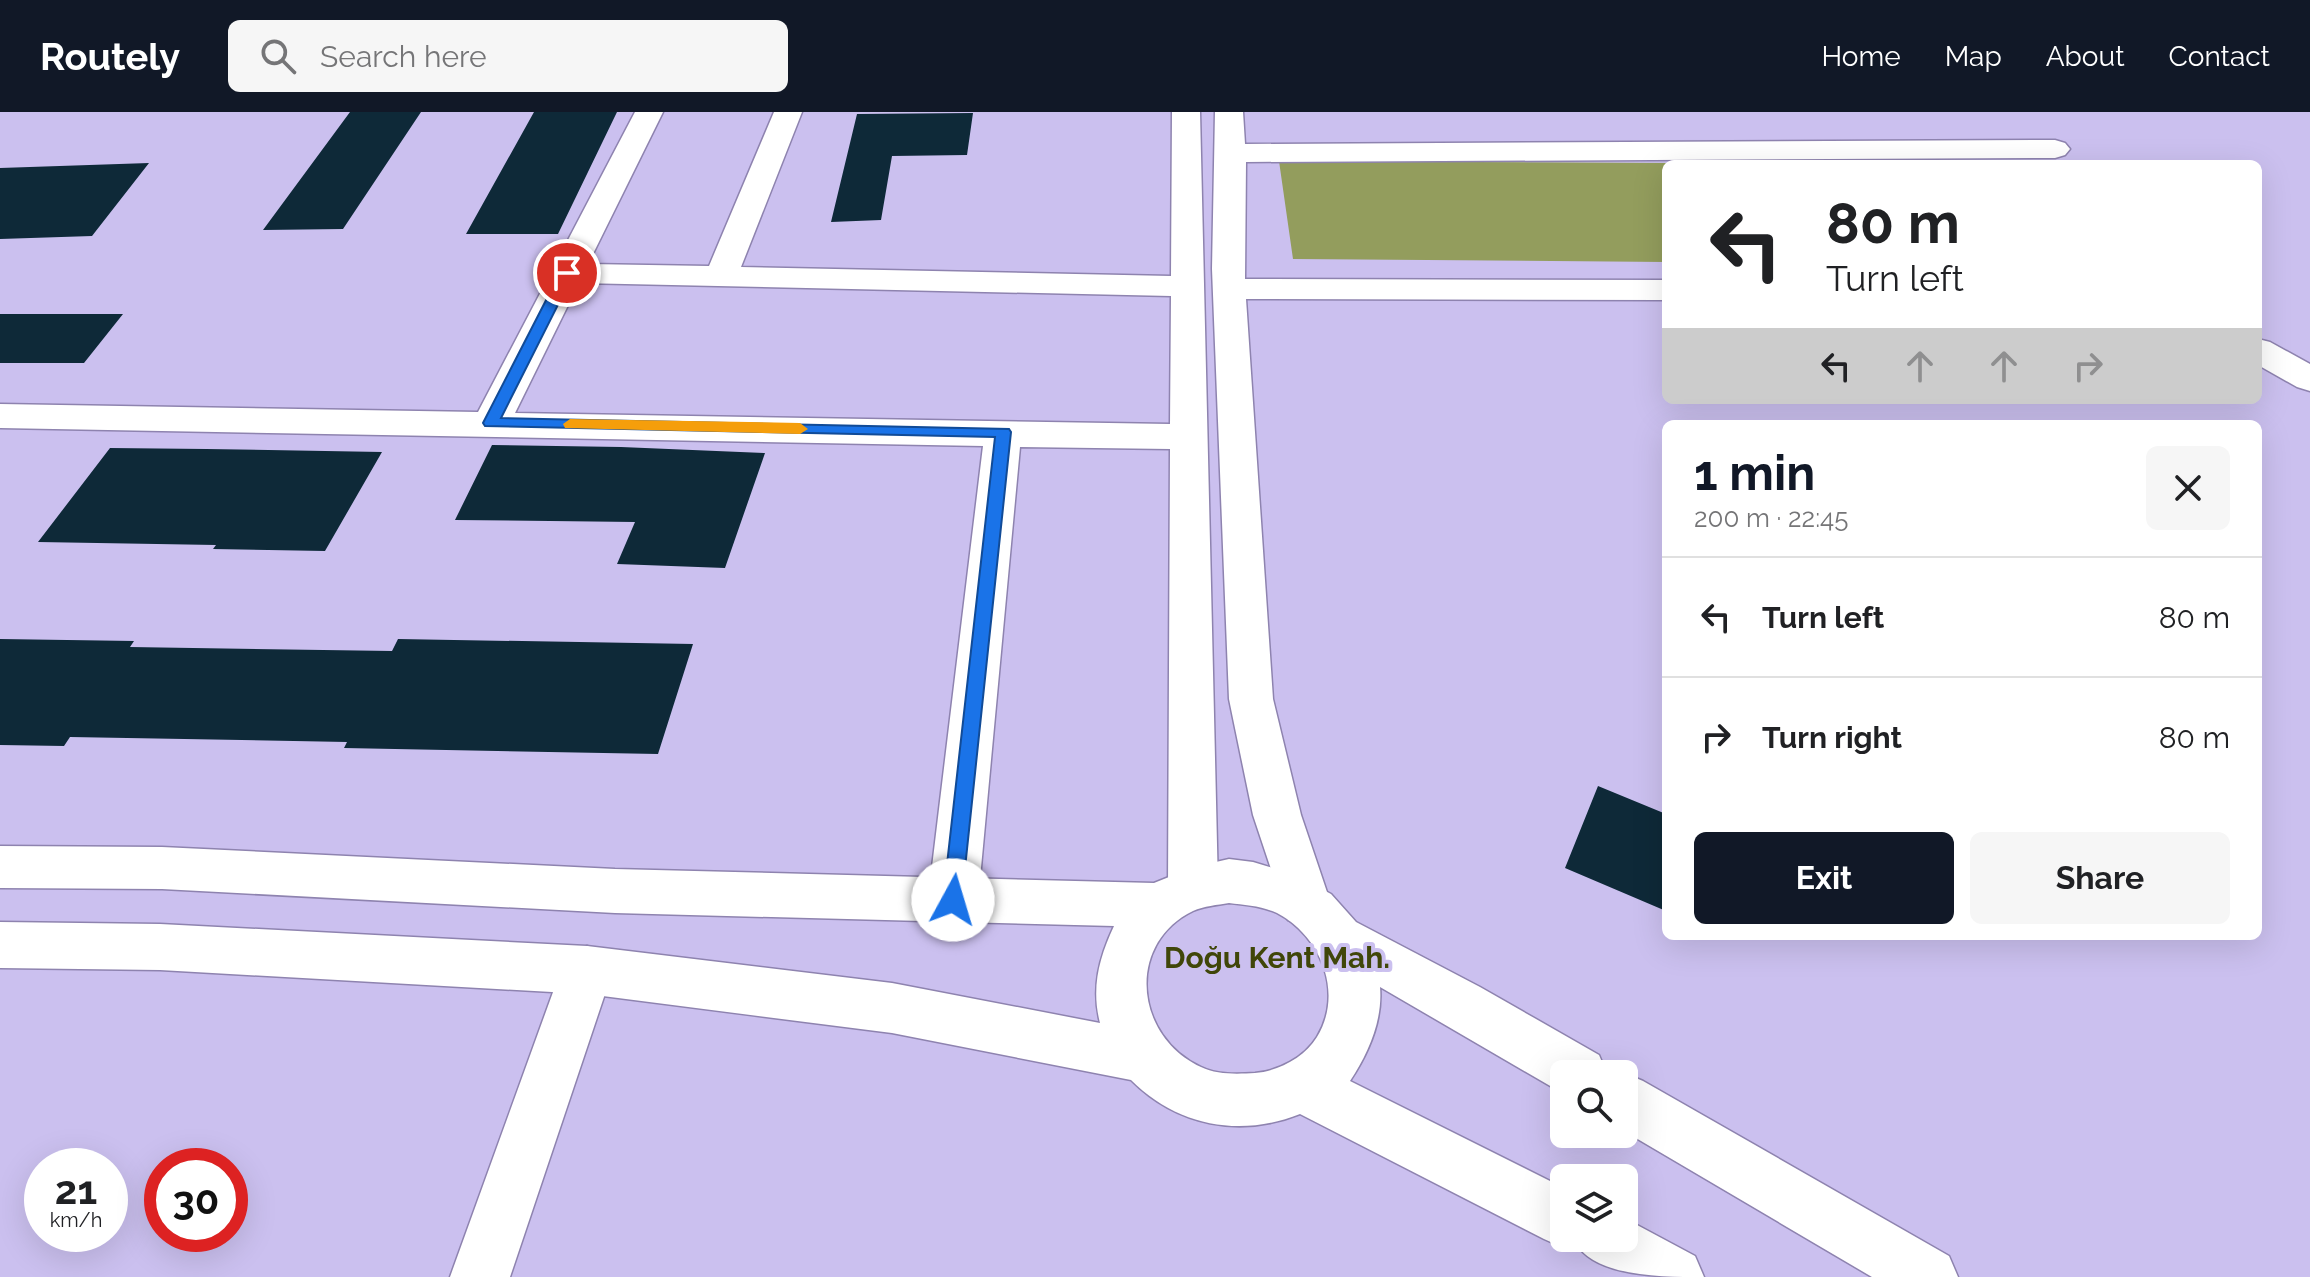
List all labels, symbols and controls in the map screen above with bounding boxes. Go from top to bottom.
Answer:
search box [228,20,788,92]
text: Routely [40,34,180,79]
icon: search [256,34,300,78]
text: Search here [320,39,487,74]
text: Home [1821,40,1901,73]
text: Map [1945,40,2002,73]
text: About [2046,40,2125,73]
text: Contact [2169,40,2270,73]
text: 80 m [1826,190,1960,256]
icon: left [1694,192,1798,296]
pin [533,239,601,307]
icon: arrive [545,251,589,295]
text: Turn left [1826,257,1964,299]
icon: left [1814,344,1858,388]
icon: ahead [1898,344,1942,388]
icon: ahead [1982,344,2026,388]
icon: right [2066,344,2110,388]
text: 1 min [1694,445,1815,501]
button: close [2146,446,2230,530]
text: 200 m · 22:45 [1694,503,1848,533]
icon: left [1694,595,1738,639]
text: Turn left [1762,600,1884,635]
text: 80 m [2159,600,2230,635]
icon: right [1694,715,1738,759]
text: Turn right [1762,720,1902,755]
text: 80 m [2159,720,2230,755]
button: Exit [1694,832,1954,924]
button: Share [1970,832,2230,924]
position arrow [911,858,995,942]
district label: Doğu Kent Mah. [1164,940,1390,975]
map controls [1550,1060,1638,1252]
button: search [1550,1060,1638,1148]
speed limit sign: 30 [144,1148,248,1252]
button: layers [1550,1164,1638,1252]
text: 21 [55,1166,97,1213]
text: km/h [50,1208,102,1232]

